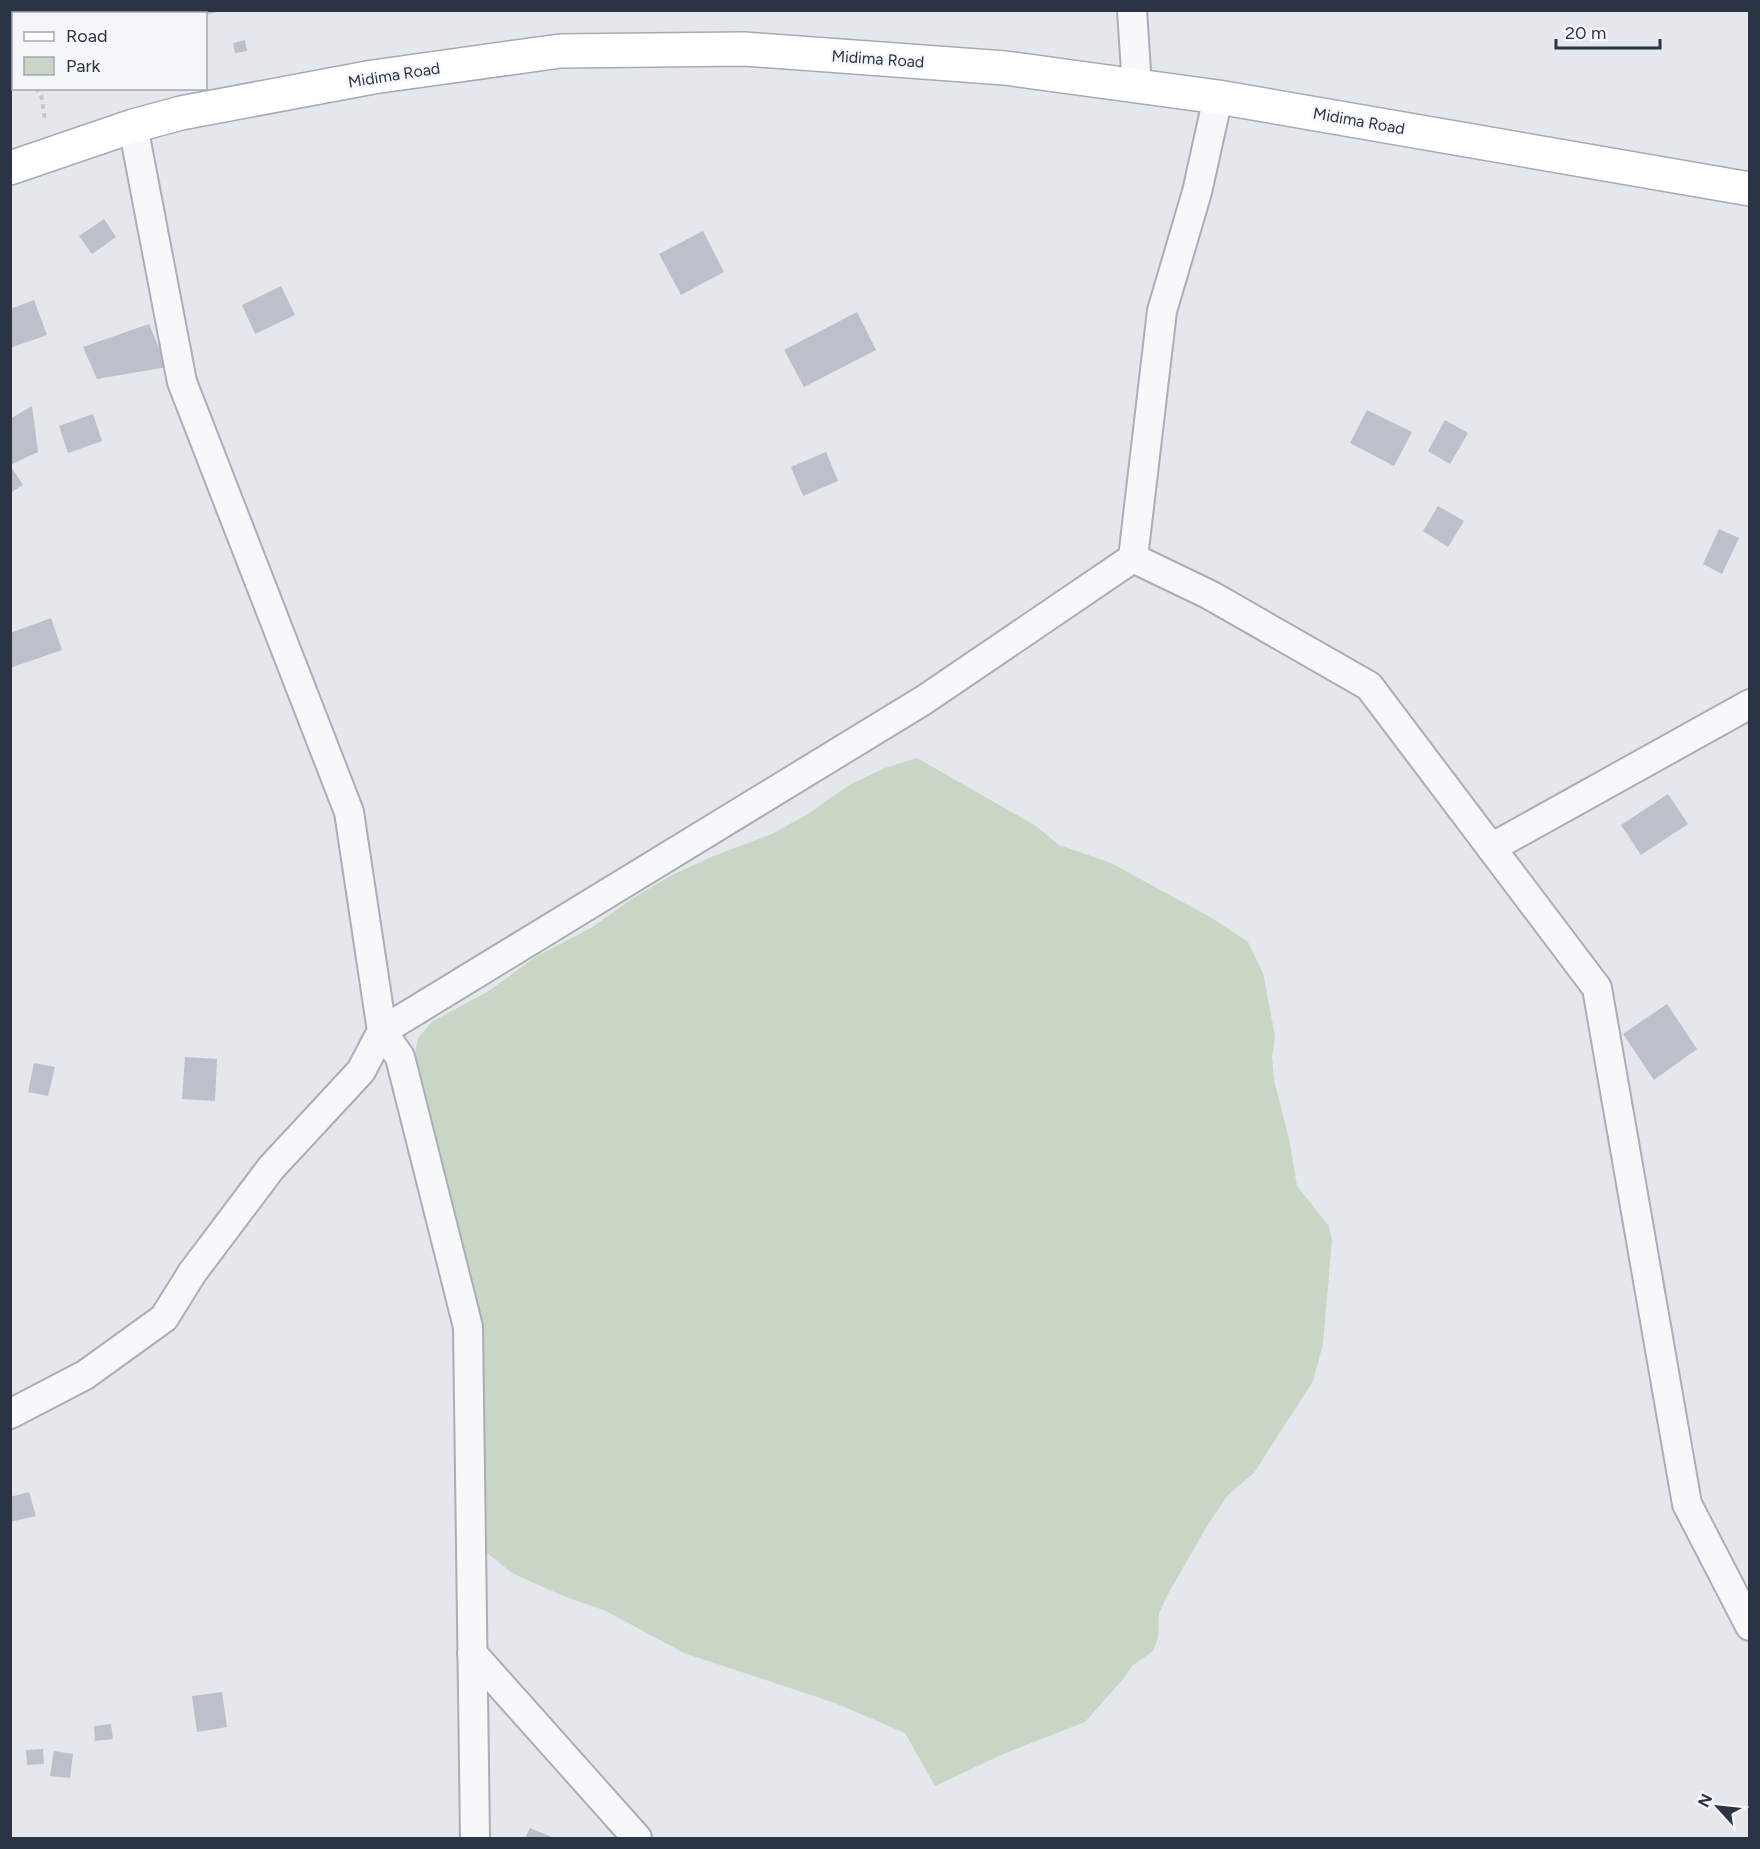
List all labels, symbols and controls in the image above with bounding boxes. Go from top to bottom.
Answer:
legend [12,12,207,90]
scale bar [1556,12,1660,50]
text: 20 m [1565,22,1606,44]
text: Road [66,25,107,47]
street label: Midima Road [831,46,925,72]
text: Park [66,55,101,77]
street label: Midima Road [347,58,441,92]
street label: Midima Road [1312,104,1406,138]
north arrow [1688,1777,1748,1837]
text: N [1694,1791,1716,1810]

